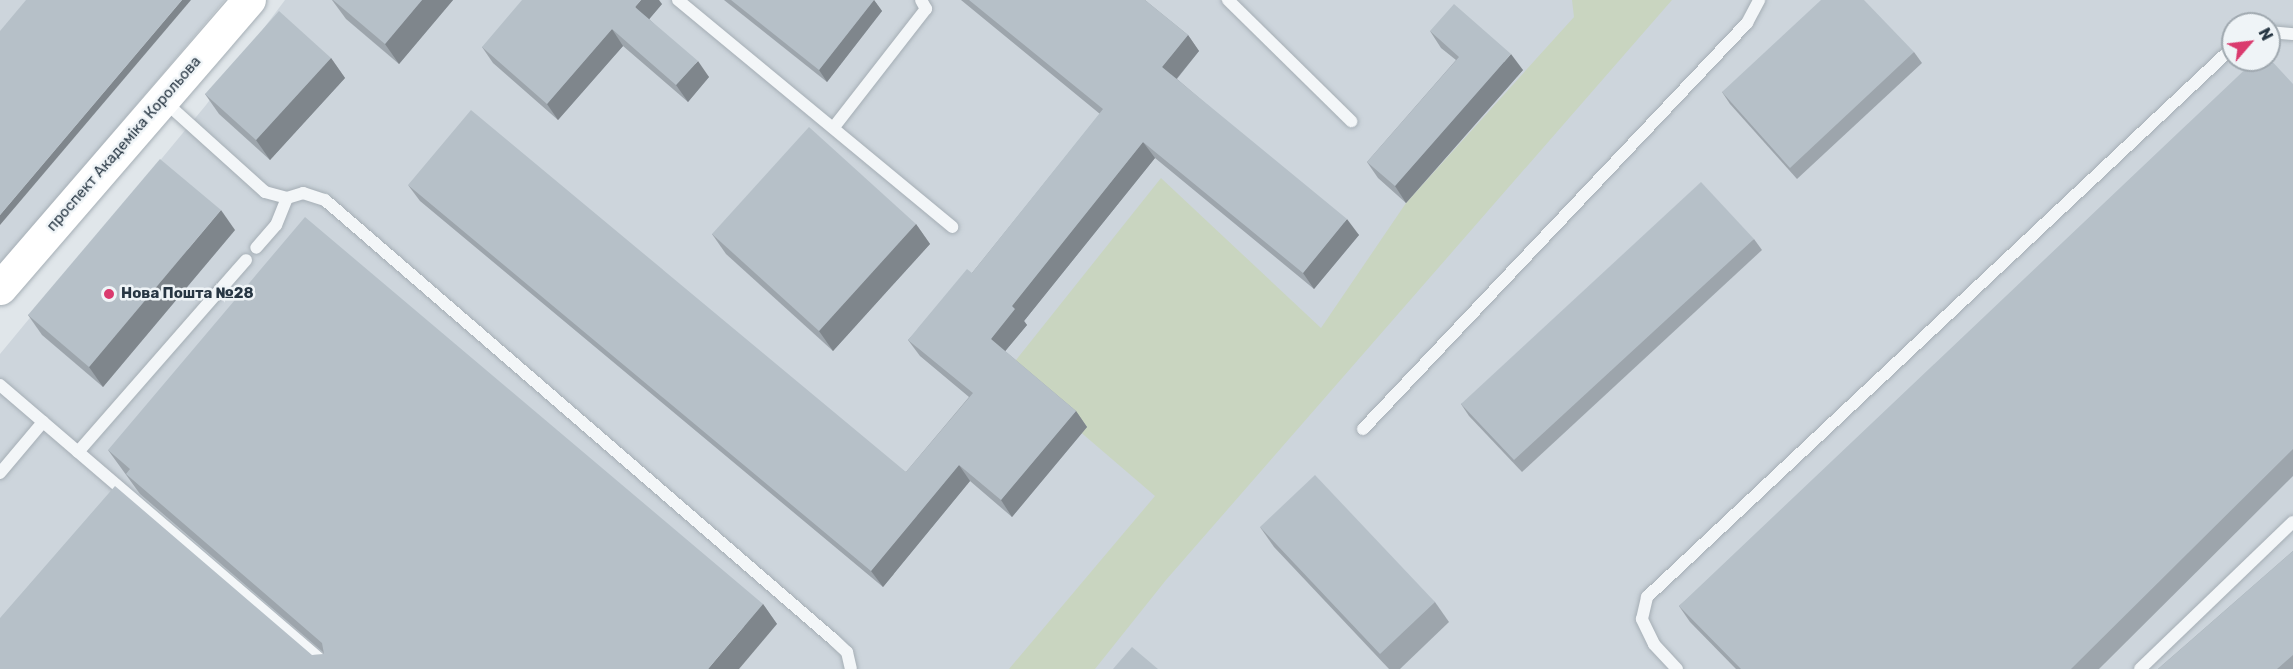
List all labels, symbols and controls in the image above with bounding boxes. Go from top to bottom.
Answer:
north arrow [2221,12,2281,72]
text: N [2254,25,2277,44]
street label: проспект Академіка Корольова [43,53,205,235]
place label: Нова Пошта №28 [121,285,254,303]
marker: Нова Пошта №28 [102,287,116,301]

